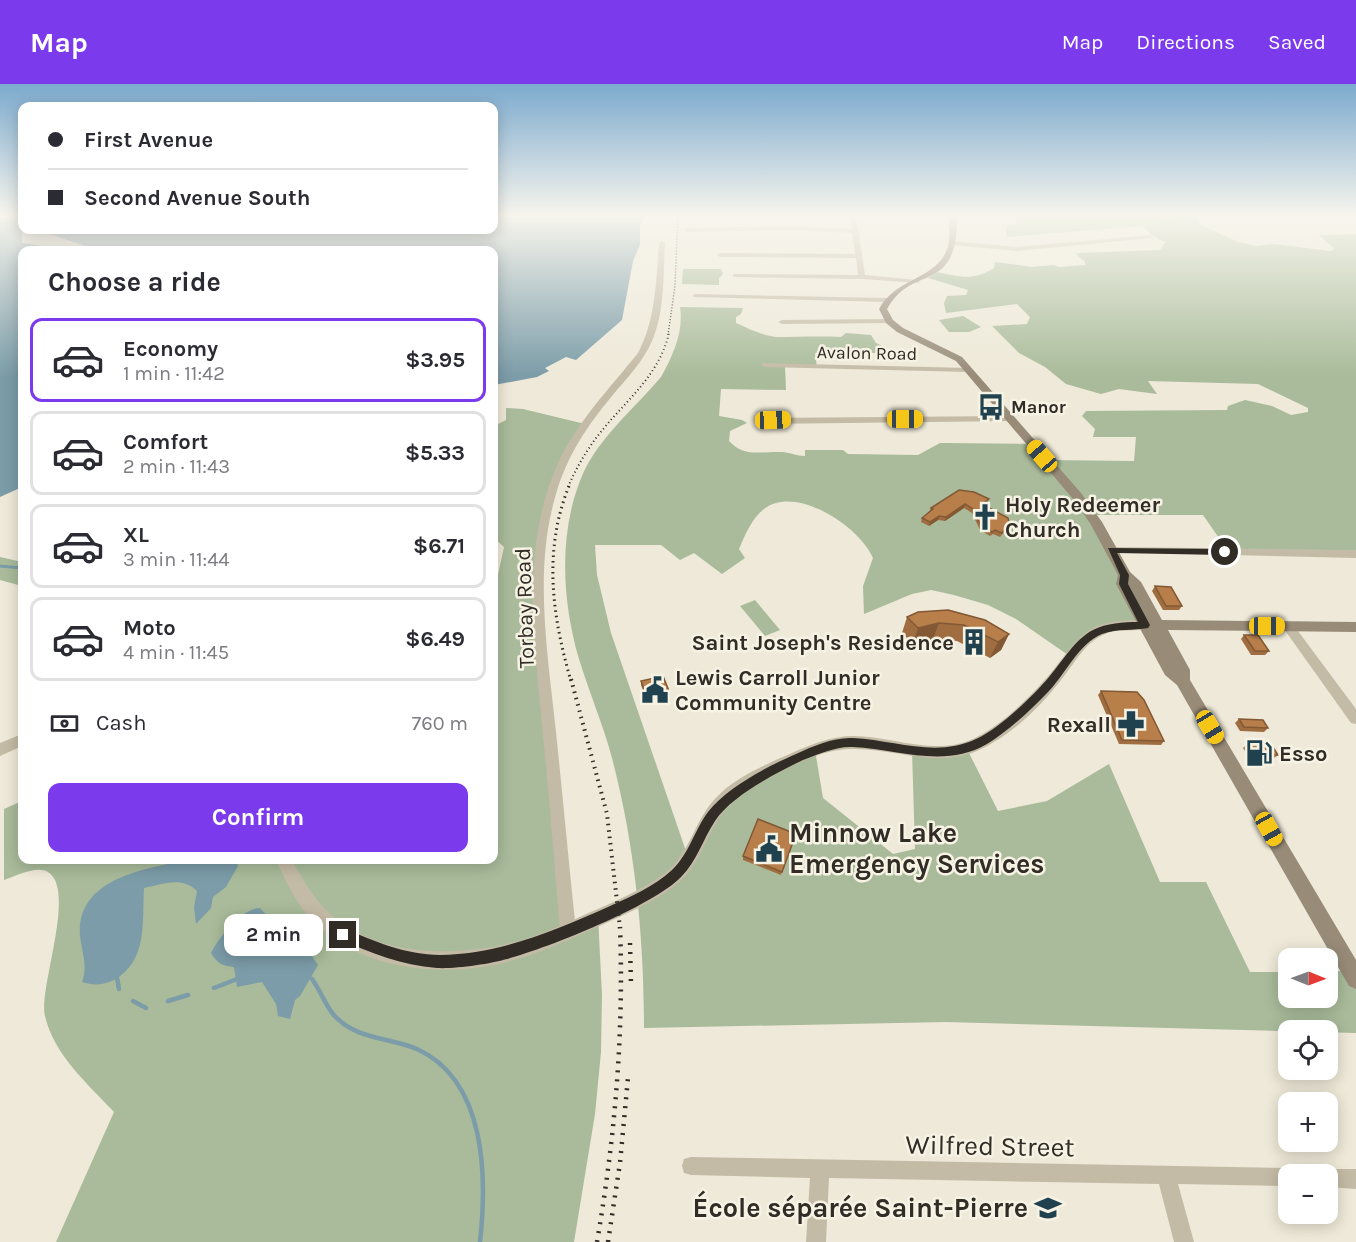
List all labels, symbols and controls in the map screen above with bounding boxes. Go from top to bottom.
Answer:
text: Map [30,26,88,59]
text: Map [1062,30,1103,54]
text: Directions [1136,30,1235,54]
text: Saved [1268,30,1326,54]
text: First Avenue [84,127,213,153]
text: Second Avenue South [84,185,310,211]
text: Choose a ride [48,266,221,298]
icon: car [51,333,105,387]
text: Economy [123,336,218,362]
street label: Avalon Road [817,341,917,365]
text: $3.95 [405,347,465,373]
text: 1 min · 11:42 [123,362,225,385]
bus stop icon: Manor [976,392,1006,422]
place label: Manor [1011,396,1066,418]
car [755,410,791,430]
car [887,410,923,428]
icon: car [51,426,105,480]
text: Comfort [123,429,208,455]
car [1023,437,1061,475]
text: $5.33 [405,440,465,466]
text: 2 min · 11:43 [123,455,230,478]
place label: Holy Redeemer Church [1005,492,1160,543]
church icon: Holy Redeemer Church [970,502,1000,532]
icon: car [51,519,105,573]
text: XL [123,522,149,548]
text: $6.71 [413,533,465,559]
route start [1211,538,1238,565]
street label: Torbay Road [510,547,540,669]
text: 3 min · 11:44 [123,548,230,571]
icon: car [51,612,105,666]
text: Moto [123,615,176,641]
car [1249,617,1285,635]
text: $6.49 [405,626,465,652]
building icon: Saint Joseph's Residence [959,627,989,657]
place label: Saint Joseph's Residence [691,630,954,656]
text: 4 min · 11:45 [123,641,229,664]
place label: Lewis Carroll Junior Community Centre [675,665,880,716]
public building icon: Lewis Carroll Junior Community Centre [640,675,670,705]
icon: cash [48,707,81,740]
car [1193,707,1227,747]
pharmacy icon: Rexall [1116,709,1146,739]
text: Cash [96,710,146,736]
text: 760 m [412,712,468,735]
place label: Rexall [1047,712,1111,738]
fuel station icon: Esso [1244,738,1274,768]
place label: Esso [1279,741,1328,767]
button: Confirm [48,783,468,852]
car [1252,809,1286,849]
place label: Minnow Lake Emergency Services [789,817,1045,880]
public building icon: Minnow Lake Emergency Services [754,834,784,864]
callout: 2 min [223,914,322,956]
route end [329,921,356,948]
text: 2 min [246,923,301,946]
north arrow [1278,948,1338,1008]
map controls [1278,948,1338,1224]
button: locate [1278,1020,1338,1080]
button: + [1278,1092,1338,1152]
street label: Wilfred Street [905,1129,1075,1163]
button: − [1278,1164,1338,1224]
place label: École séparée Saint-Pierre [693,1190,1028,1224]
school or university icon: École séparée Saint-Pierre [1033,1193,1063,1223]

